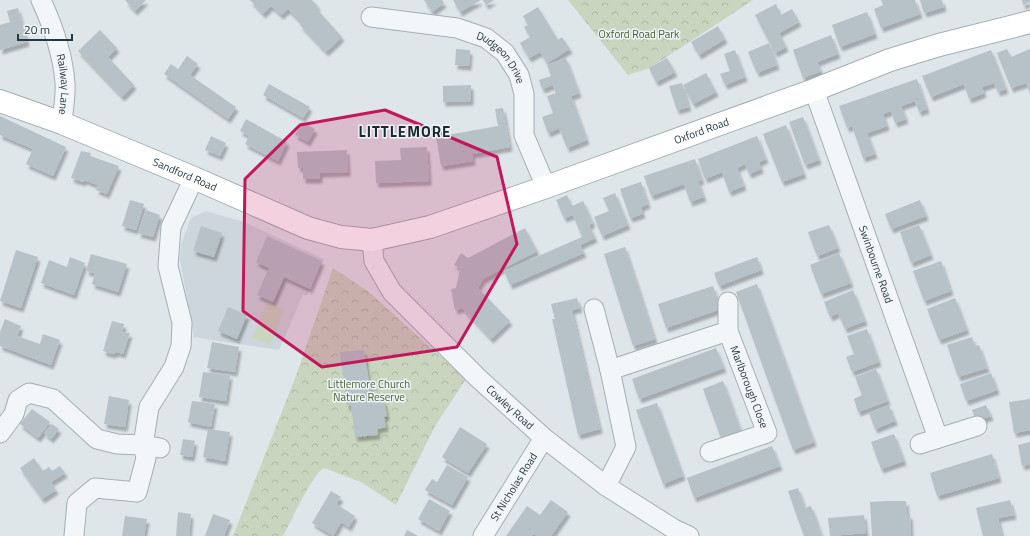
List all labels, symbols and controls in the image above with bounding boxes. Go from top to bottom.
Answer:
scale bar [18,16,72,42]
text: 20 m [24,20,50,39]
park label: Oxford Road Park [599,26,680,42]
street label: Dudgeon Drive [474,27,529,86]
street label: Railway Lane [53,52,73,116]
street label: Oxford Road [672,113,731,148]
district label: LITTLEMORE [359,120,451,143]
street label: Sandford Road [150,154,220,195]
street label: Swinbourne Road [855,223,897,306]
street label: Marlborough Close [726,343,773,431]
park label: Littlemore Church Nature Reserve [328,376,410,405]
street label: Cowley Road [483,381,538,433]
street label: St Nicholas Road [486,449,541,524]

